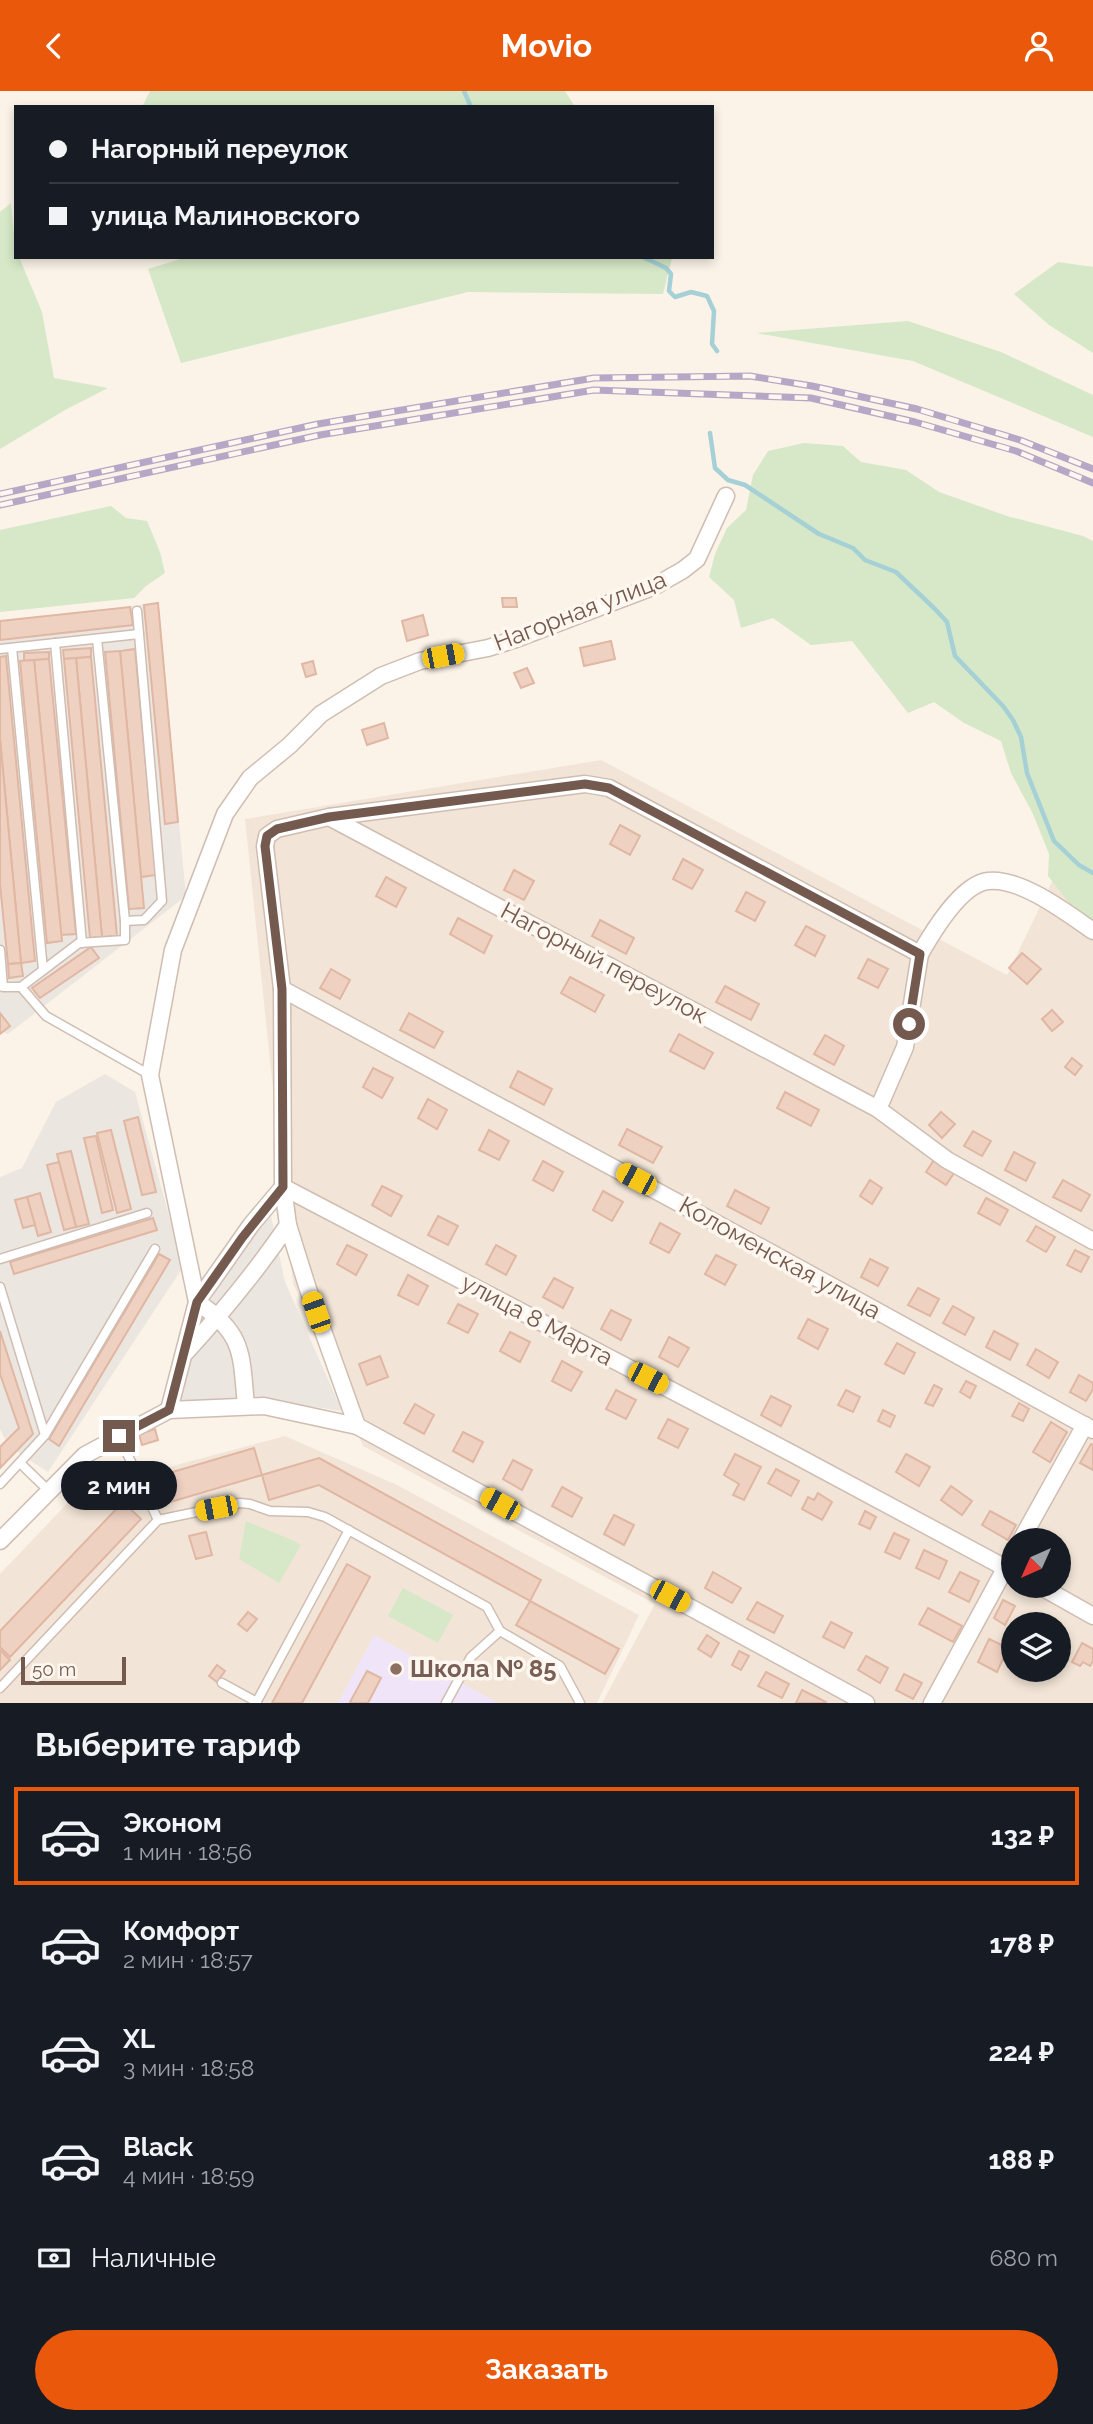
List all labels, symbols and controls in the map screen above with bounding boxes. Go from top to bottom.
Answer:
icon: back [35,27,73,65]
text: Movio [501,27,592,64]
icon: person [1020,27,1058,65]
text: Нагорный переулок [91,134,349,164]
text: улица Малиновского [91,201,360,231]
street label: Нагорная улица [490,564,670,657]
car [421,642,466,670]
street label: Нагорный переулок [496,896,712,1029]
route start [893,1008,925,1040]
car [613,1160,660,1198]
street label: Коломенская улица [674,1190,886,1325]
street label: улица 8 Марта [456,1267,618,1372]
car [300,1289,333,1335]
car [625,1359,672,1397]
route end [103,1420,135,1452]
callout: 2 мин [61,1461,177,1509]
text: 2 мин [87,1472,151,1499]
car [477,1485,524,1523]
car [194,1494,239,1522]
north arrow [1001,1528,1071,1598]
map controls [1001,1528,1071,1682]
car [647,1577,694,1615]
button: layers [1001,1612,1071,1682]
scale bar [21,1654,126,1686]
place label: Школа № 85 [410,1654,557,1683]
text: 50 m [32,1658,76,1680]
marker: Школа № 85 [388,1661,404,1677]
text: Выберите тариф [35,1726,301,1763]
icon: car [39,1805,102,1868]
text: Эконом [123,1808,222,1838]
text: 132 ₽ [991,1821,1054,1851]
text: 1 мин · 18:56 [123,1838,252,1865]
icon: car [39,1913,102,1976]
text: Комфорт [123,1916,239,1946]
text: 178 ₽ [990,1929,1054,1959]
text: 2 мин · 18:57 [123,1946,253,1973]
icon: car [39,2021,102,2084]
text: XL [123,2024,155,2054]
text: 224 ₽ [988,2037,1054,2067]
text: 3 мин · 18:58 [123,2054,254,2081]
icon: car [39,2129,102,2192]
text: Black [123,2132,193,2162]
text: 188 ₽ [988,2145,1054,2175]
text: 4 мин · 18:59 [123,2162,255,2189]
icon: cash [35,2239,73,2277]
text: Наличные [91,2243,216,2273]
text: 680 m [989,2244,1058,2271]
button: Заказать [35,2330,1058,2410]

